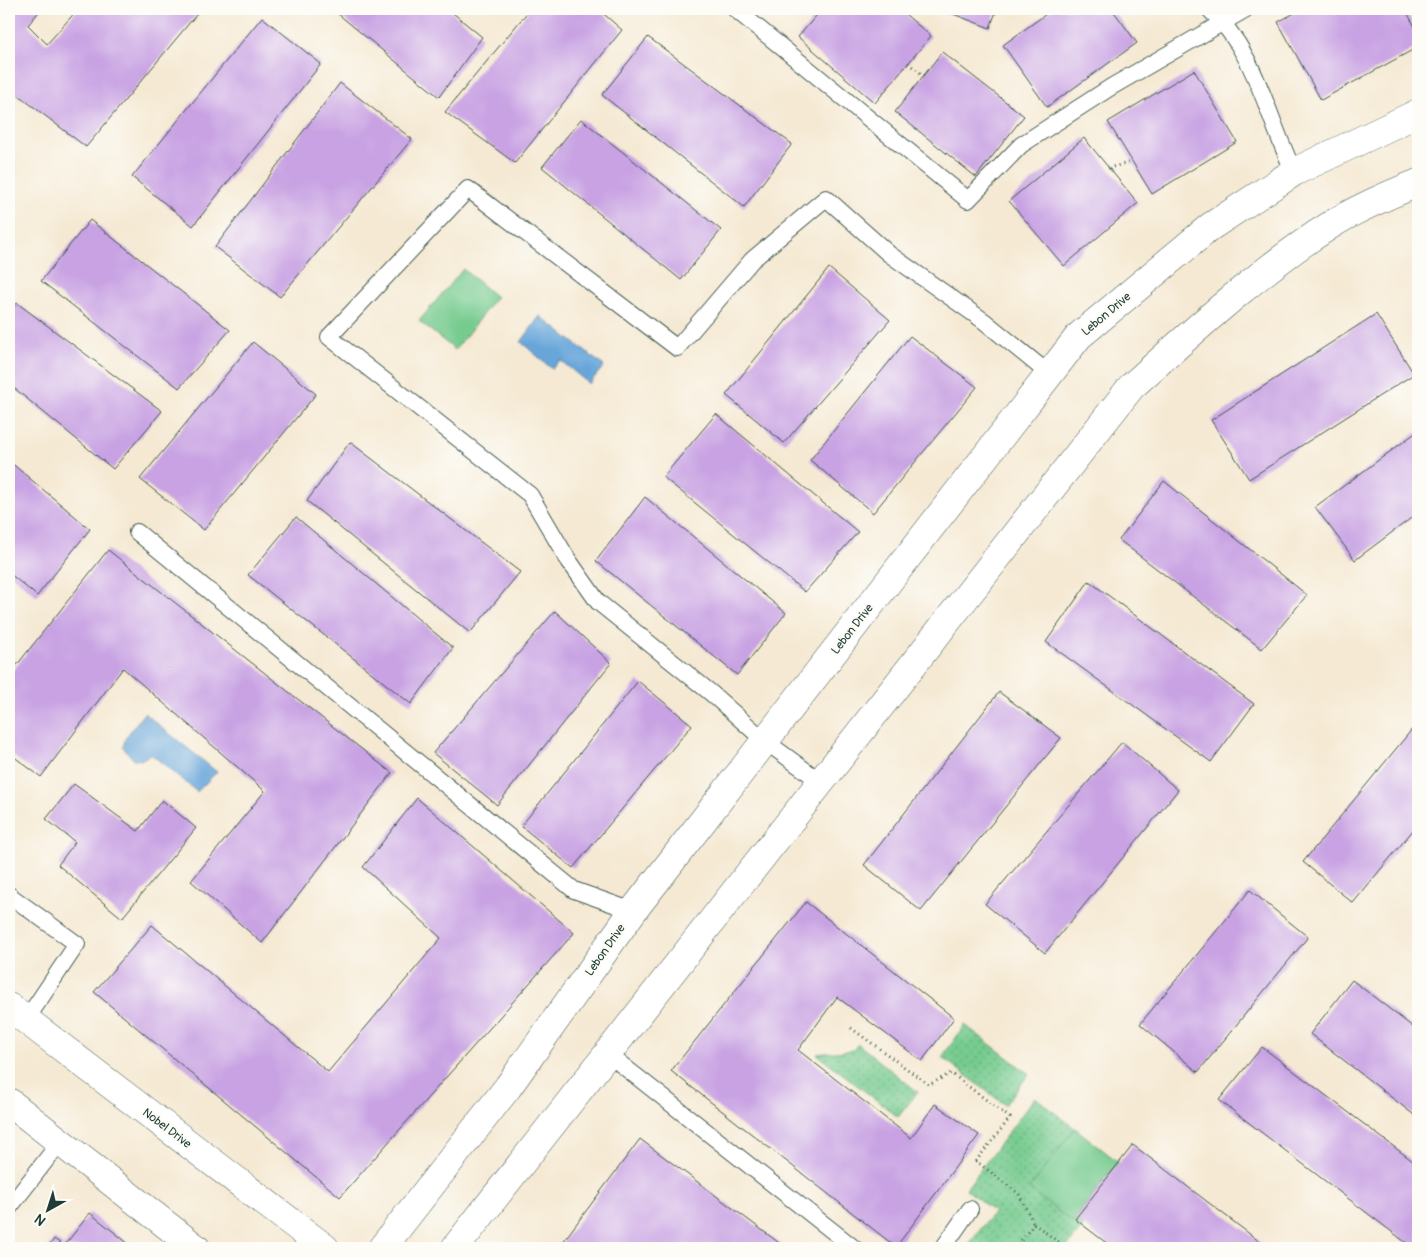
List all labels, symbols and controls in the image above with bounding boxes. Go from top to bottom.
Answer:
street label: Lebon Drive [1079,289,1134,339]
street label: Lebon Drive [828,601,877,658]
street label: Lebon Drive [582,921,629,979]
street label: Nobel Drive [139,1105,194,1152]
north arrow [22,1184,72,1234]
text: N [31,1210,49,1229]

